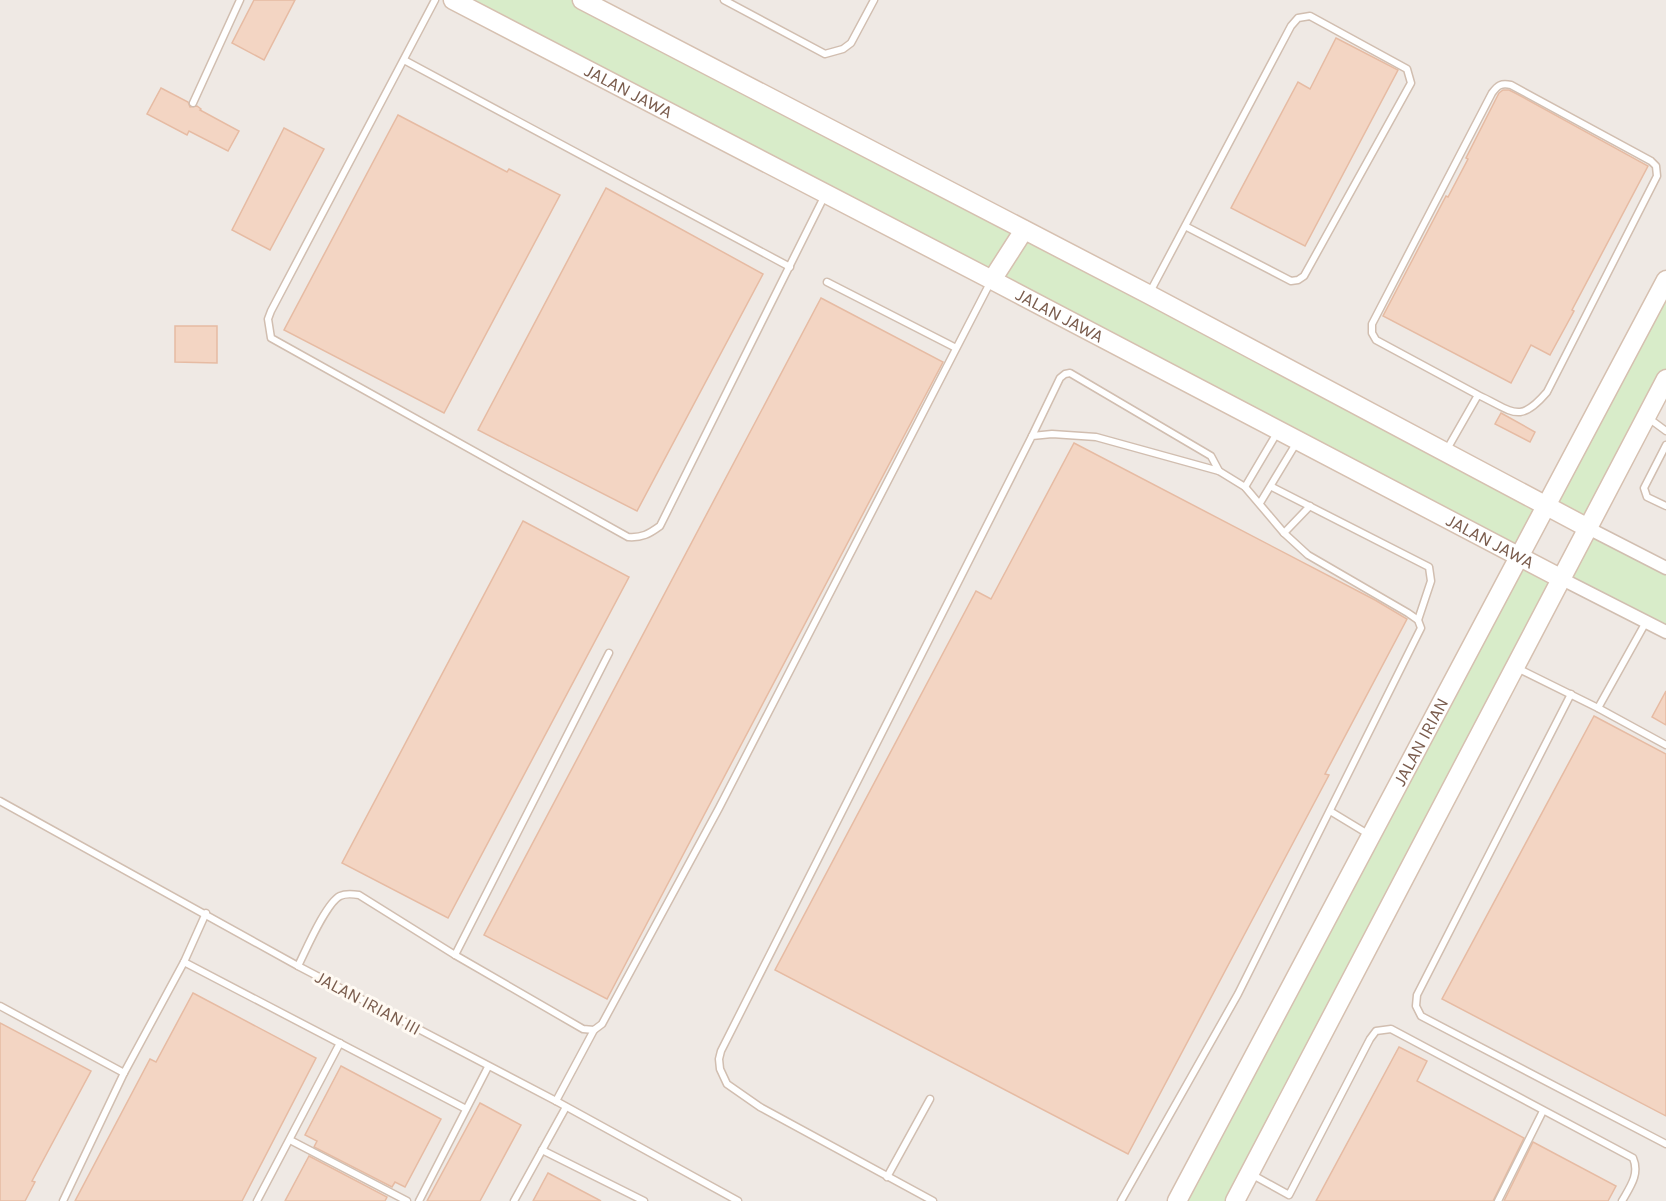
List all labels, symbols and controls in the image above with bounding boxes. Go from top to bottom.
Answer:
street label: JALAN JAWA [581,59,676,123]
street label: JALAN JAWA [1012,284,1107,348]
street label: JALAN JAWA [1443,509,1538,573]
street label: JALAN IRIAN [1388,694,1453,790]
street label: JALAN IRIAN III [312,966,424,1040]

